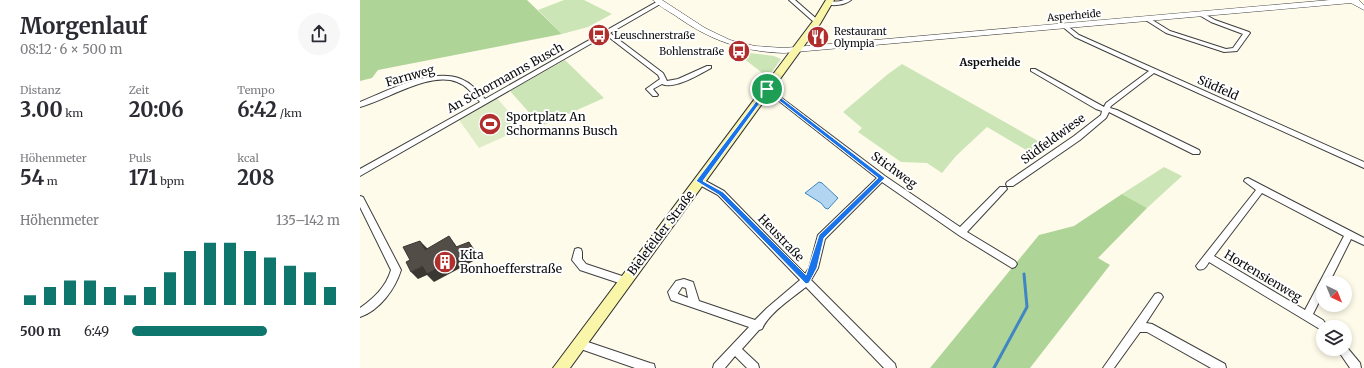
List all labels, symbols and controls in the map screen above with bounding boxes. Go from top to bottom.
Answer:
street label: Asperheide [1046,7,1102,24]
text: Morgenlauf [20,12,147,40]
button: share [298,13,340,55]
bus stop icon: Leuschnerstraße [586,22,612,48]
restaurant icon: Restaurant Olympia [805,24,831,50]
place label: Restaurant Olympia [834,25,887,50]
place label: Leuschnerstraße [614,29,695,42]
bus stop icon: Bohlenstraße [726,38,752,64]
street label: An Schormanns Busch [443,39,566,116]
text: 08:12 · 6 × 500 m [20,41,122,58]
place label: Bohlenstraße [659,45,724,58]
district label: Asperheide [958,55,1021,69]
street label: Farnweg [384,61,437,90]
pin [750,72,784,106]
street label: Südfeld [1195,72,1241,103]
icon: arrive [756,78,778,100]
text: Distanz [20,83,61,97]
text: Zeit [129,83,149,97]
text: Tempo [237,83,275,97]
text: 3.00 [20,97,63,122]
text: 20:06 [129,97,184,122]
text: 6:42 [237,97,277,122]
text: km [63,106,83,120]
text: /km [277,106,302,120]
place label: Sportplatz An Schormanns Busch [506,109,618,138]
street label: Südfeldwiese [1018,110,1088,167]
sports icon: Sportplatz An Schormanns Busch [477,111,503,137]
street label: Stichweg [868,148,921,192]
text: Höhenmeter [20,151,87,165]
text: Puls [129,151,151,165]
text: kcal [237,151,259,165]
text: 54 [20,165,44,190]
text: 171 [129,165,158,190]
text: 208 [237,165,274,190]
text: m [44,174,58,188]
text: bpm [158,174,185,188]
street label: Bielefelder Straße [624,187,697,278]
street label: Heustraße [755,211,808,264]
text: Höhenmeter [20,212,99,229]
text: 135–142 m [276,212,340,229]
place label: Kita Bonhoefferstraße [460,247,562,276]
street label: Hortensienweg [1222,247,1305,305]
building icon: Kita Bonhoefferstraße [432,249,458,275]
north arrow [1316,276,1352,312]
map controls [1316,276,1352,356]
button: layers [1316,320,1352,356]
text: 500 m [20,323,61,340]
text: 6:49 [84,323,109,340]

